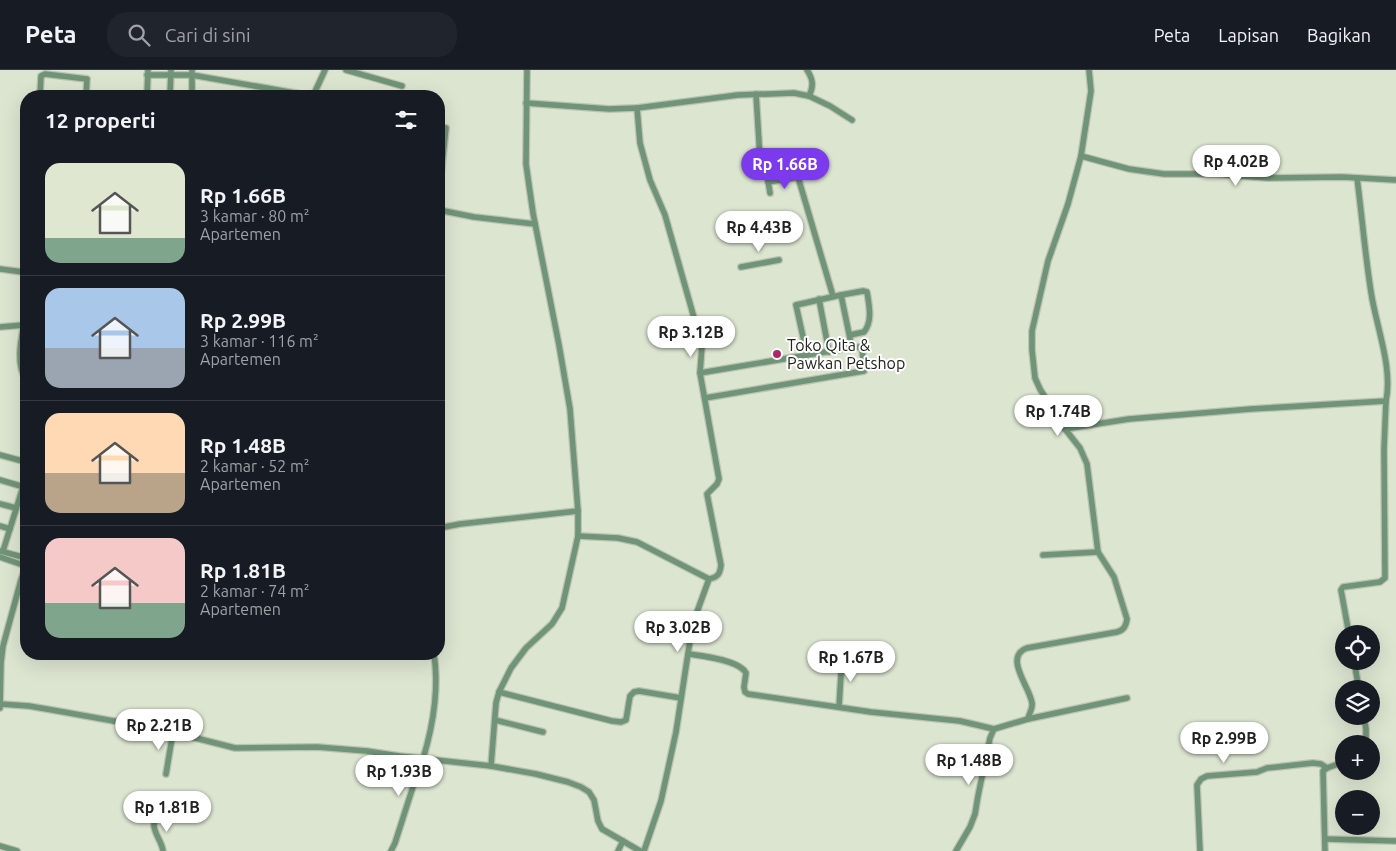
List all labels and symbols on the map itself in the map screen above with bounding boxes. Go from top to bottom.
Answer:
pin: Rp 4.02B [1184,144,1288,187]
pin: Rp 1.66B [733,148,837,190]
pin: Rp 4.43B [707,210,811,253]
pin: Rp 3.12B [639,316,743,358]
place label: Toko Qita & Pawkan Petshop [787,336,905,372]
marker: Toko Qita & Pawkan Petshop [771,348,783,360]
pin: Rp 1.74B [1006,394,1110,437]
pin: Rp 3.02B [626,610,730,653]
pin: Rp 1.67B [799,640,903,683]
pin: Rp 2.21B [107,708,211,751]
pin: Rp 2.99B [1172,722,1276,764]
pin: Rp 1.48B [917,744,1021,786]
pin: Rp 1.93B [347,754,451,797]
pin: Rp 1.81B [115,790,219,833]

